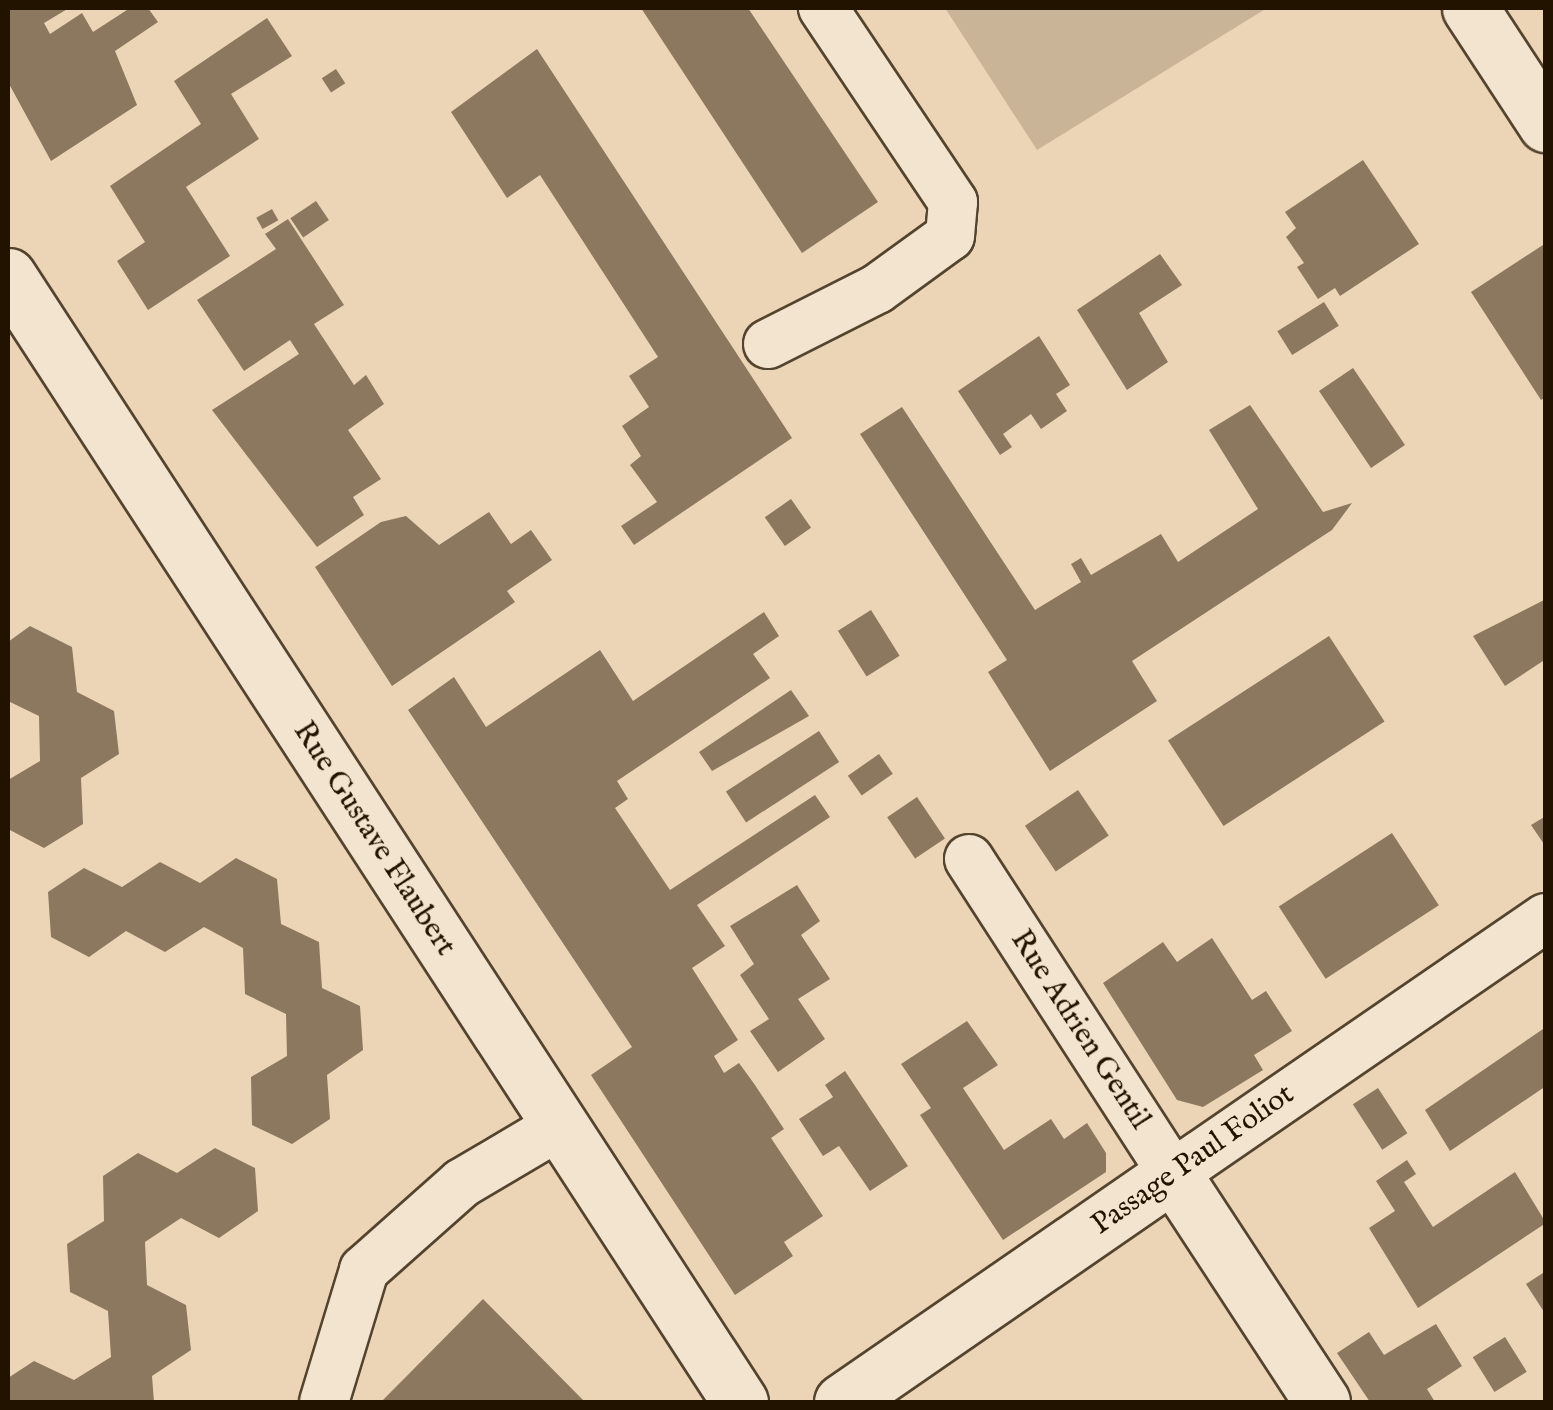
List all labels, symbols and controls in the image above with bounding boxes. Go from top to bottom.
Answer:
street label: Rue Gustave Flaubert [285,715,463,963]
street label: Rue Adrien Gentil [1002,924,1158,1136]
street label: Passage Paul Foliot [1085,1077,1301,1243]

